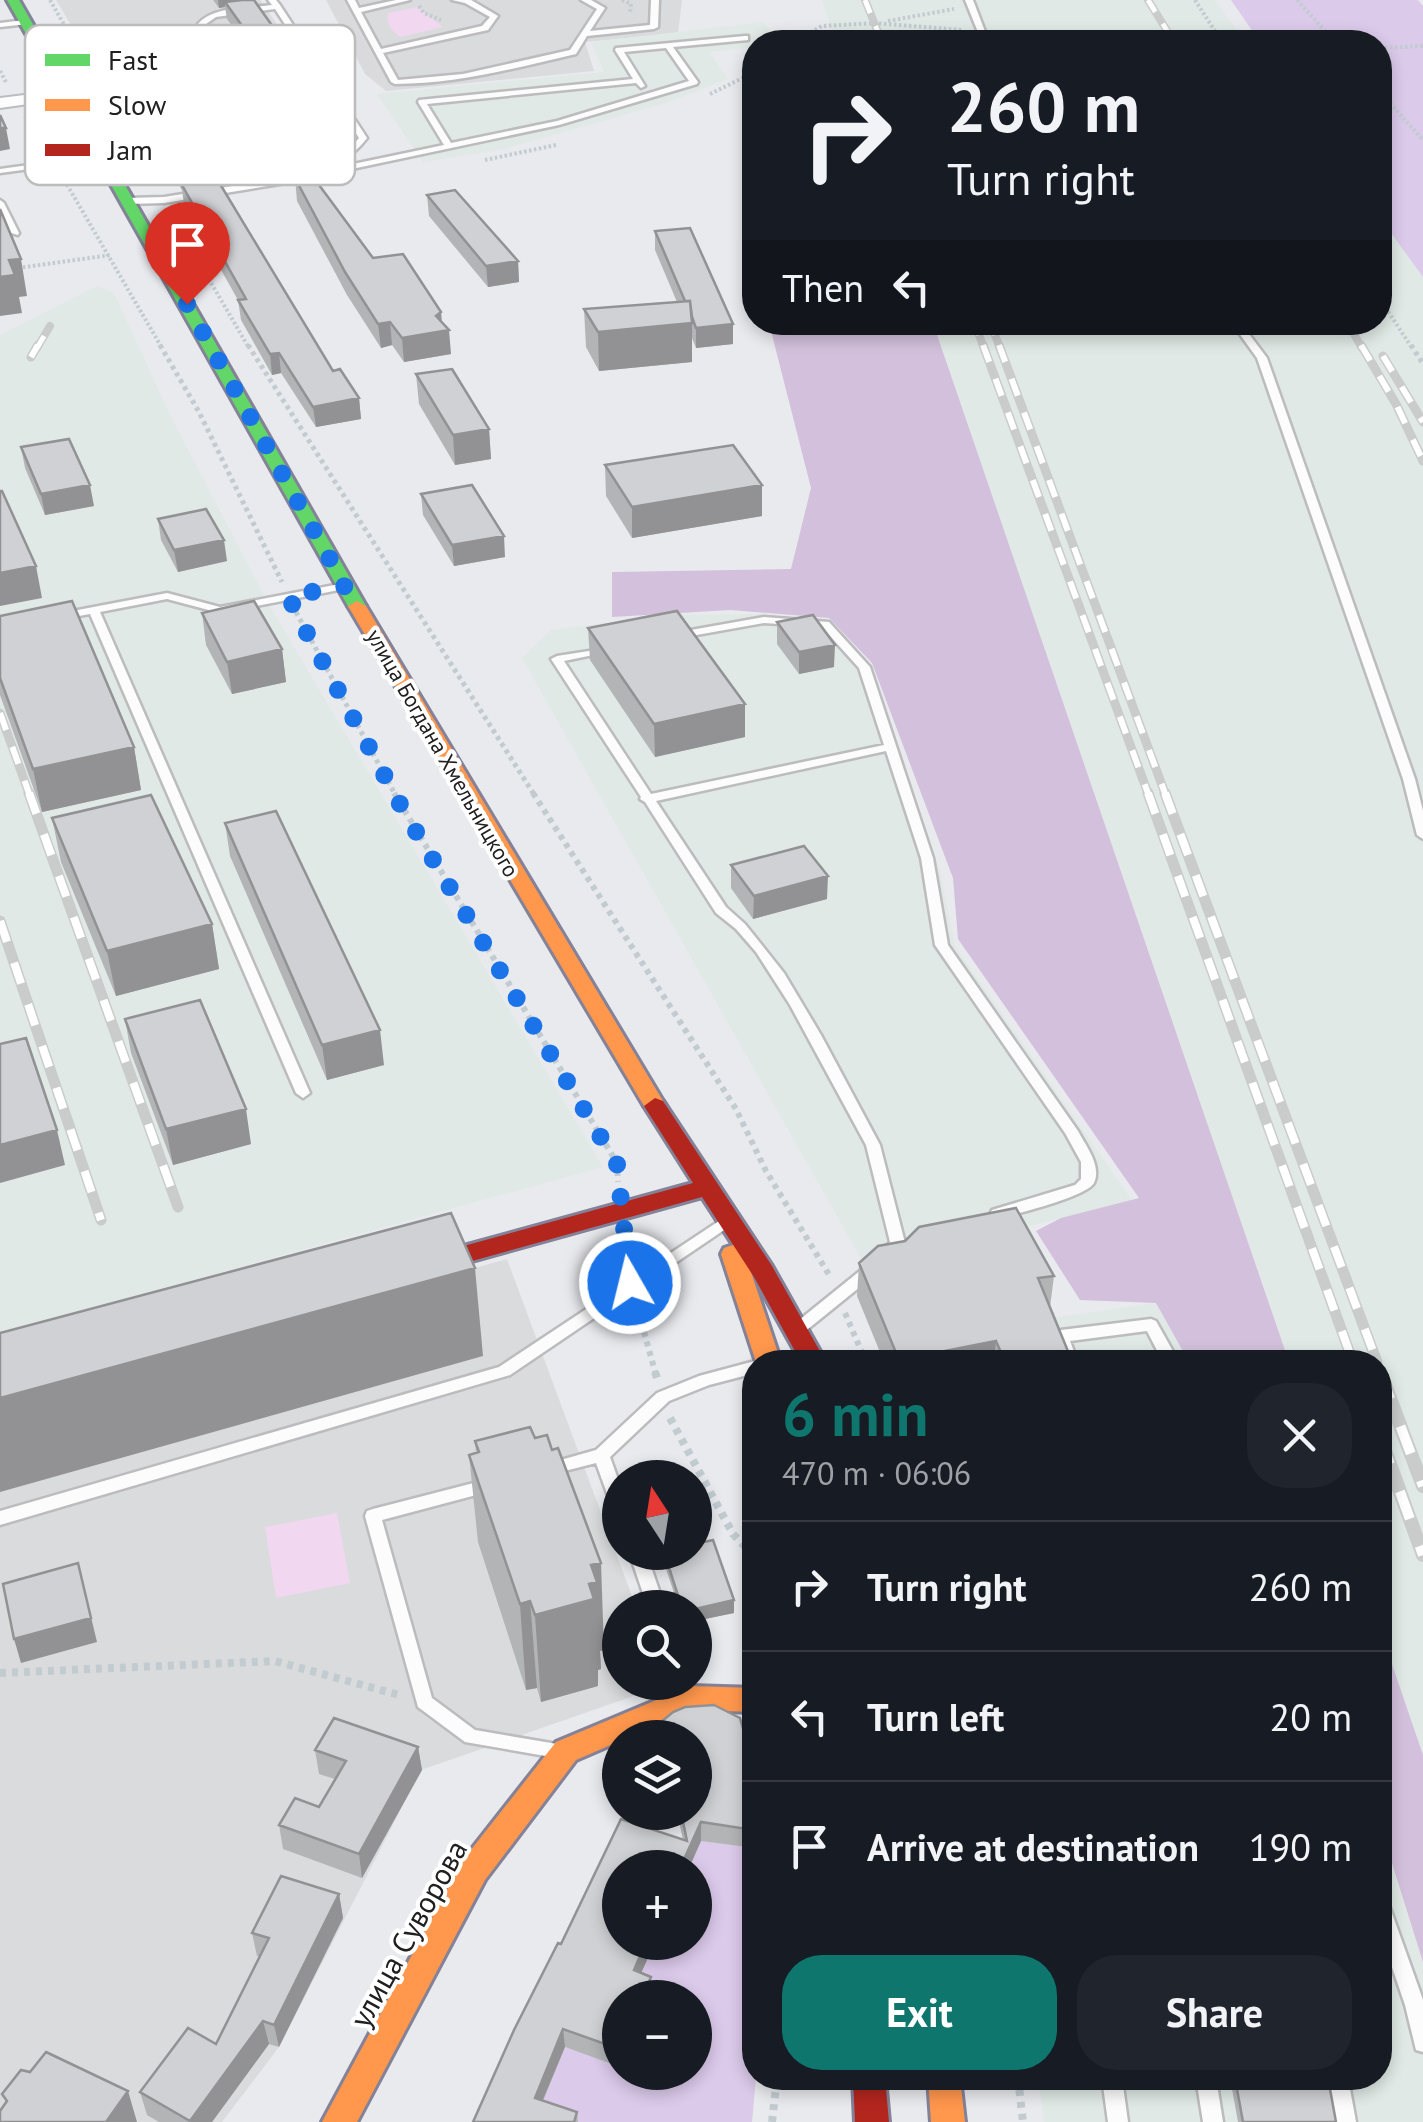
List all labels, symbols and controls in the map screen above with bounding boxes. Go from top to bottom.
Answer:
legend [25,25,355,185]
text: Fast [108,41,158,78]
text: 260 m [947,61,1140,151]
icon: right [782,70,912,200]
text: Slow [108,86,167,123]
text: Jam [107,131,153,168]
text: Turn right [947,149,1135,207]
pin [145,202,230,305]
icon: arrive [160,217,215,272]
icon: left [884,260,939,315]
text: Then [782,263,864,312]
street label: улица Богдана Хмельницкого [360,624,526,882]
position arrow [578,1231,682,1335]
text: 6 min [782,1375,928,1453]
button: close [1247,1383,1352,1488]
text: 470 m · 06:06 [782,1452,971,1494]
north arrow [602,1460,712,1570]
map controls [602,1460,712,2090]
icon: right [782,1559,837,1614]
text: Turn right [867,1562,1027,1611]
text: 260 m [1249,1562,1352,1611]
button: search [602,1590,712,1700]
icon: left [782,1689,837,1744]
text: Turn left [867,1692,1004,1741]
text: 20 m [1270,1692,1352,1741]
button: layers [602,1720,712,1830]
icon: arrive [782,1819,837,1874]
text: Arrive at destination [867,1822,1199,1871]
text: 190 m [1249,1822,1352,1871]
street label: улица Суворова [340,1833,475,2034]
button: + [602,1850,712,1960]
button: Exit [782,1955,1057,2070]
button: Share [1077,1955,1352,2070]
button: − [602,1980,712,2090]

